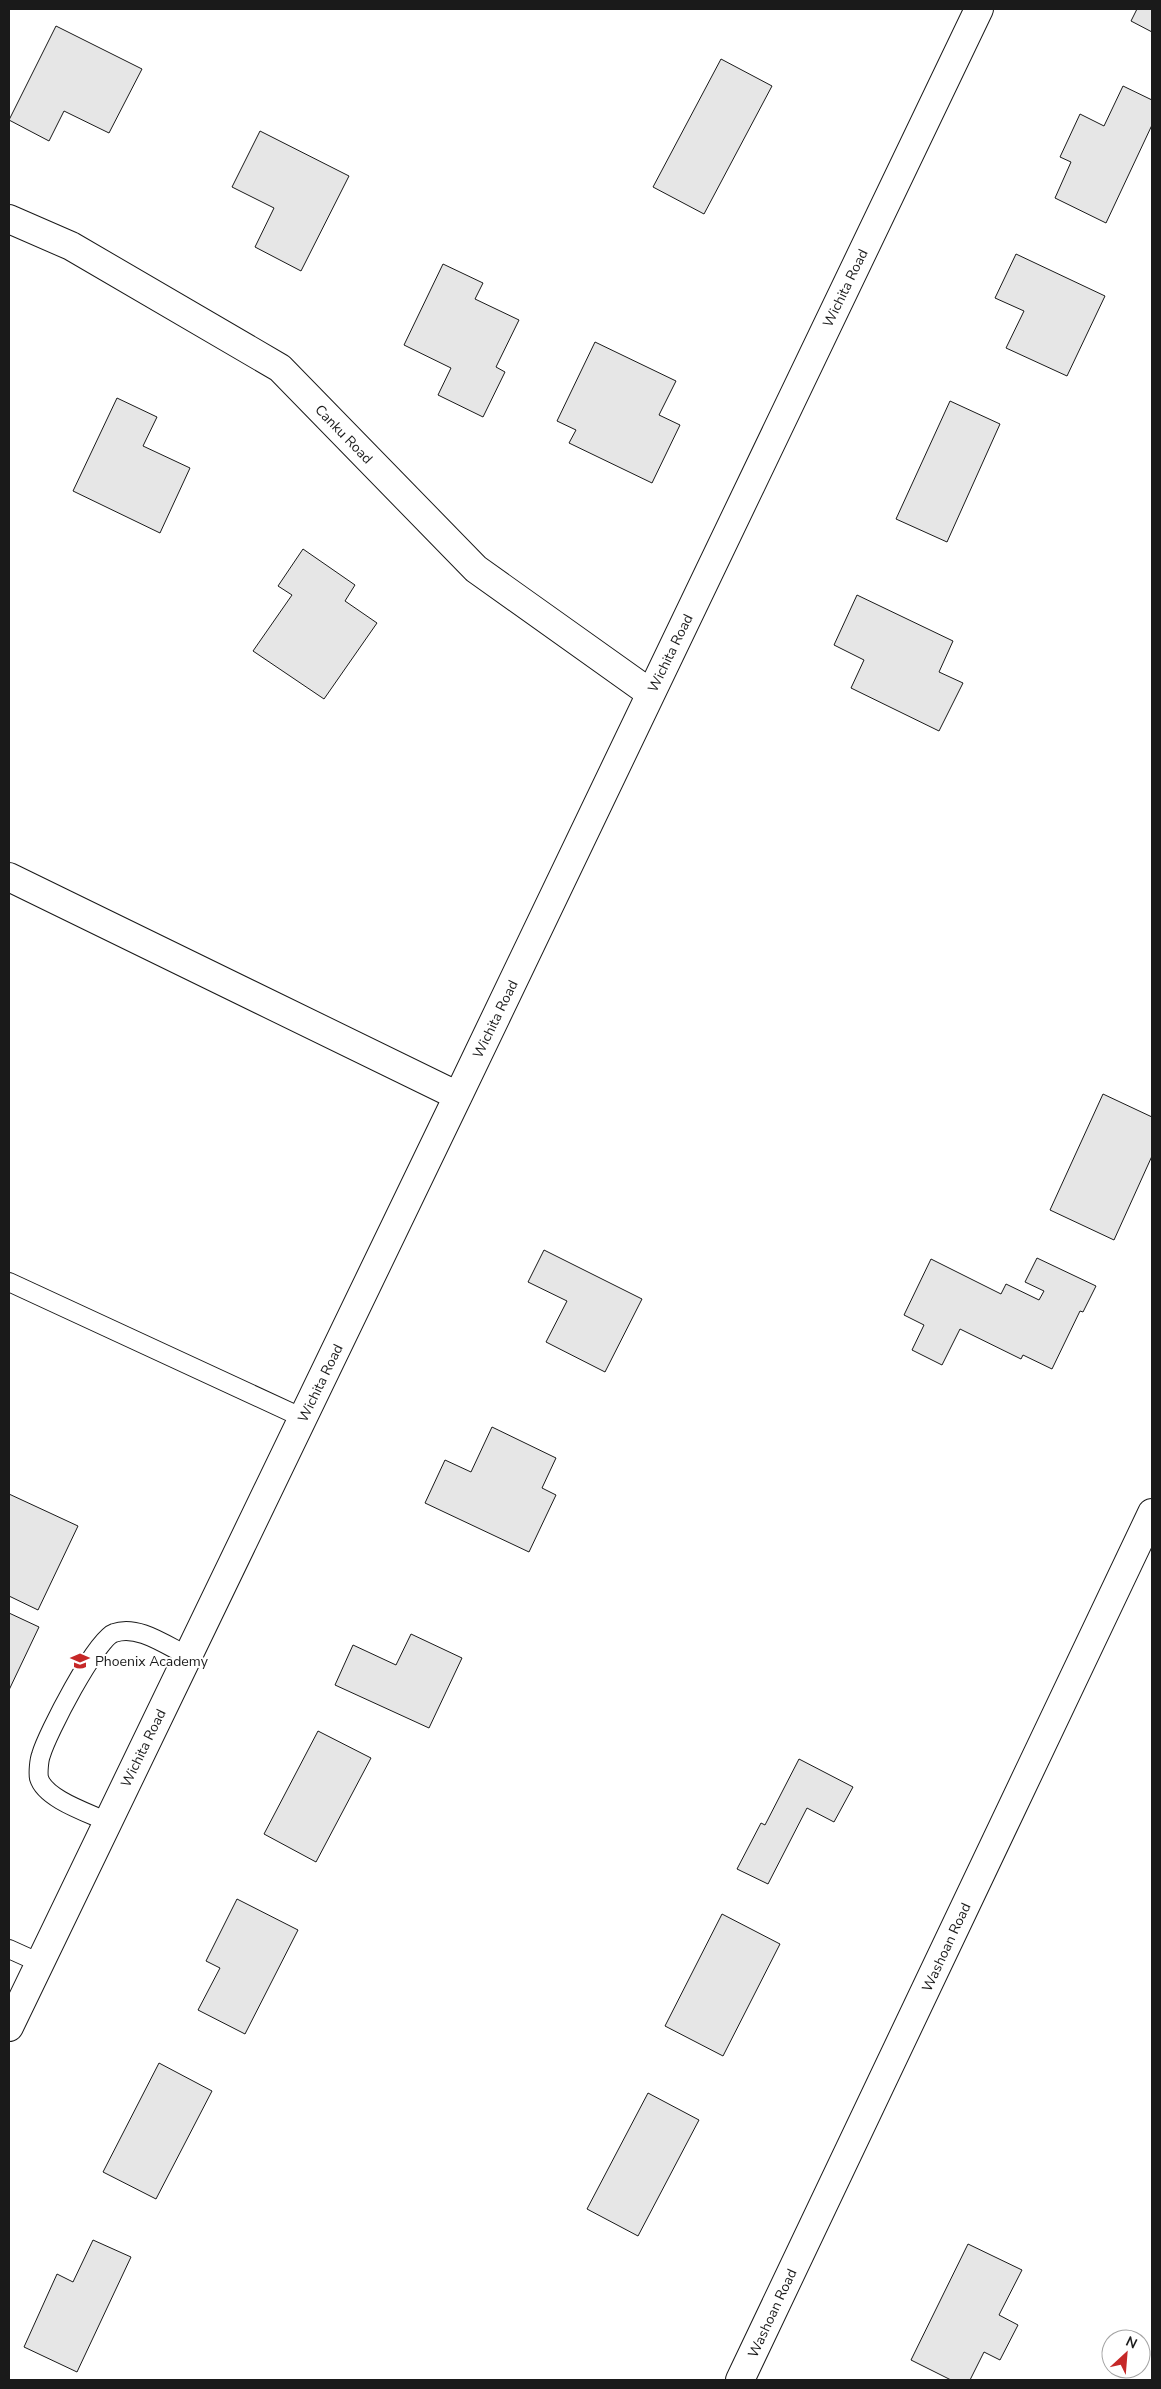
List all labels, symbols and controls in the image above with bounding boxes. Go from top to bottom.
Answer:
street label: Wichita Road [818,246,873,331]
street label: Canku Road [311,401,377,468]
street label: Wichita Road [643,611,698,696]
street label: Wichita Road [468,977,523,1062]
street label: Wichita Road [293,1341,348,1426]
school or university icon: Phoenix Academy [69,1650,91,1672]
place label: Phoenix Academy [95,1652,209,1671]
street label: Wichita Road [116,1706,171,1791]
street label: Washoan Road [918,1900,975,1995]
street label: Washoan Road [744,2266,801,2361]
north arrow [1101,2329,1151,2379]
text: N [1123,2332,1140,2354]

